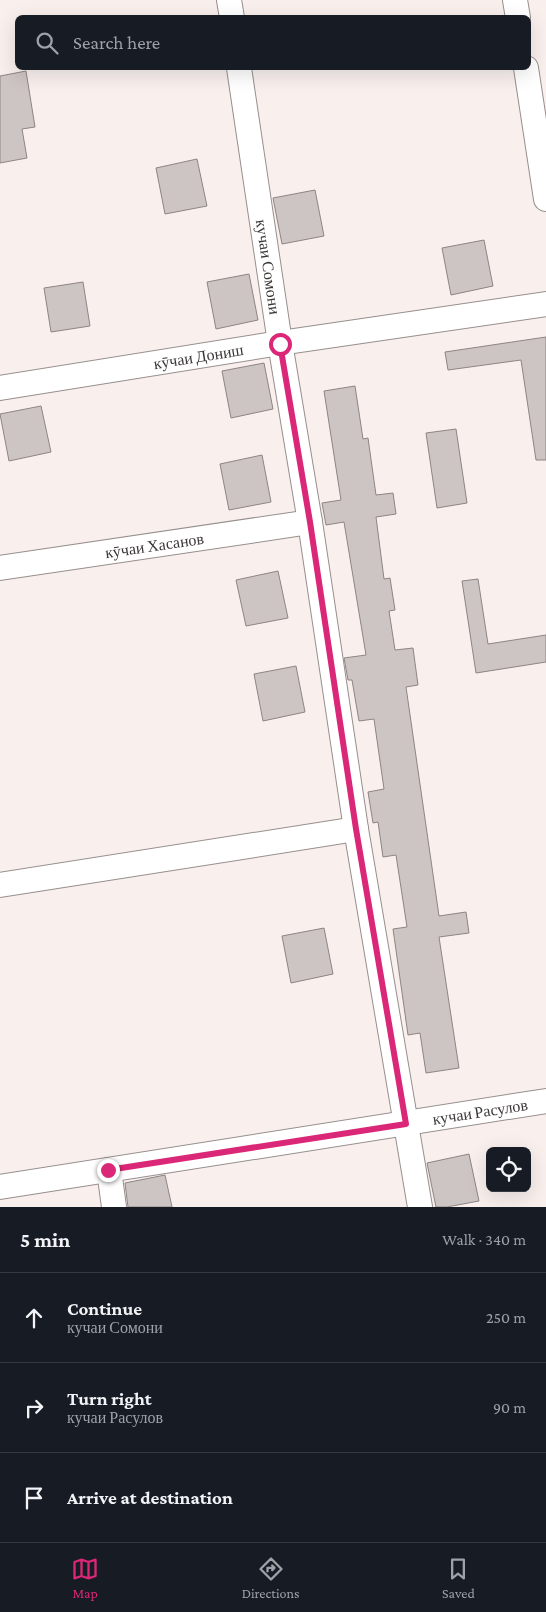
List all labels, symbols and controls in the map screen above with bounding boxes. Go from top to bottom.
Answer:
search box [15,15,531,70]
icon: search [33,29,61,57]
text: Search here [73,32,160,53]
street label: кучаи Сомони [253,218,284,316]
route start [269,333,292,356]
street label: кӯчаи Дониш [152,341,245,372]
street label: кӯчаи Хасанов [104,530,205,561]
street label: кучаи Расулов [431,1096,529,1128]
map controls [486,1147,531,1192]
button: locate [486,1147,531,1192]
route end [97,1159,120,1182]
text: 5 min [20,1228,70,1252]
text: Walk · 340 m [442,1231,526,1248]
text: Continue [67,1298,142,1319]
icon: ahead [20,1304,48,1332]
text: 250 m [486,1309,526,1326]
text: кучаи Сомони [67,1319,163,1336]
text: Turn right [67,1388,152,1409]
icon: right [20,1394,48,1422]
text: 90 m [493,1399,526,1416]
text: кучаи Расулов [67,1409,163,1426]
icon: arrive [20,1484,48,1512]
text: Arrive at destination [67,1487,233,1508]
tab: Map [71,1555,99,1601]
tab: Directions [242,1555,300,1601]
tab: Saved [442,1555,475,1601]

